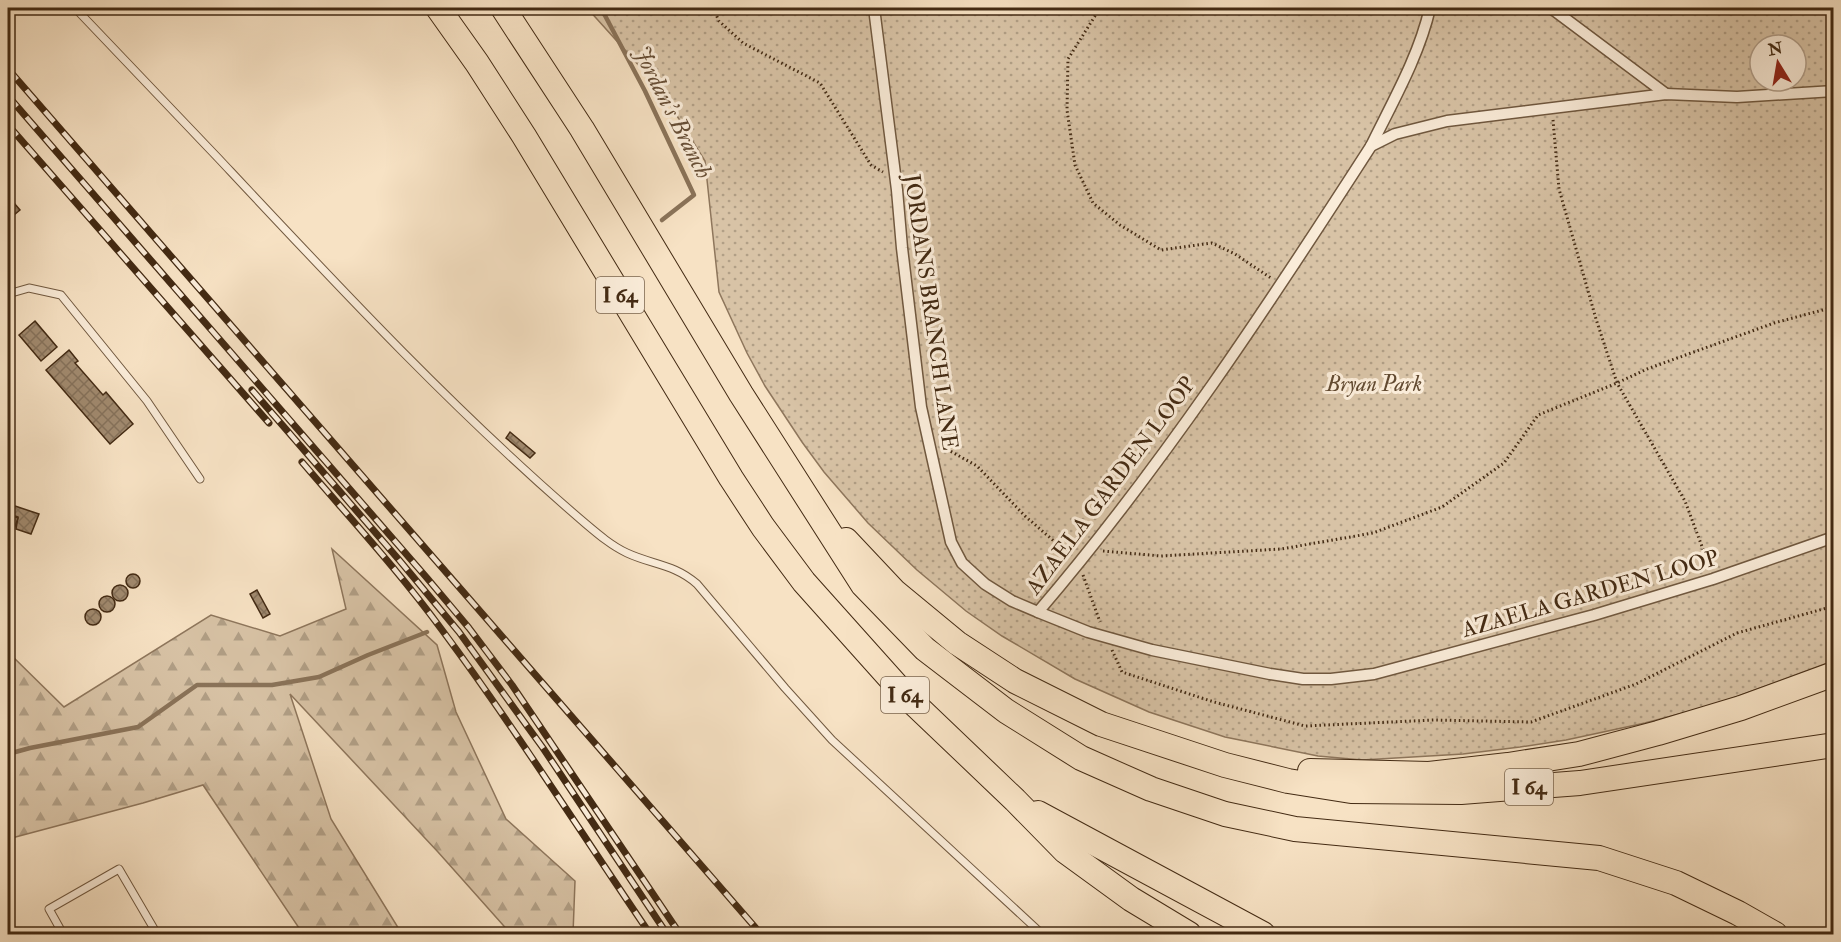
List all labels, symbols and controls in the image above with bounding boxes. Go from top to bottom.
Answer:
north arrow [1748,33,1808,93]
text: N [1765,38,1785,61]
water label: Jordan's Branch [626,41,719,184]
street label: JORDANS BRANCH LANE [898,171,964,452]
road number: I 64 [596,277,644,313]
park label: Bryan Park [1325,370,1422,398]
street label: AZAELA GARDEN LOOP [1019,371,1202,601]
street label: AZAELA GARDEN LOOP [1458,544,1722,644]
road number: I 64 [881,677,929,713]
road number: I 64 [1505,769,1553,805]

